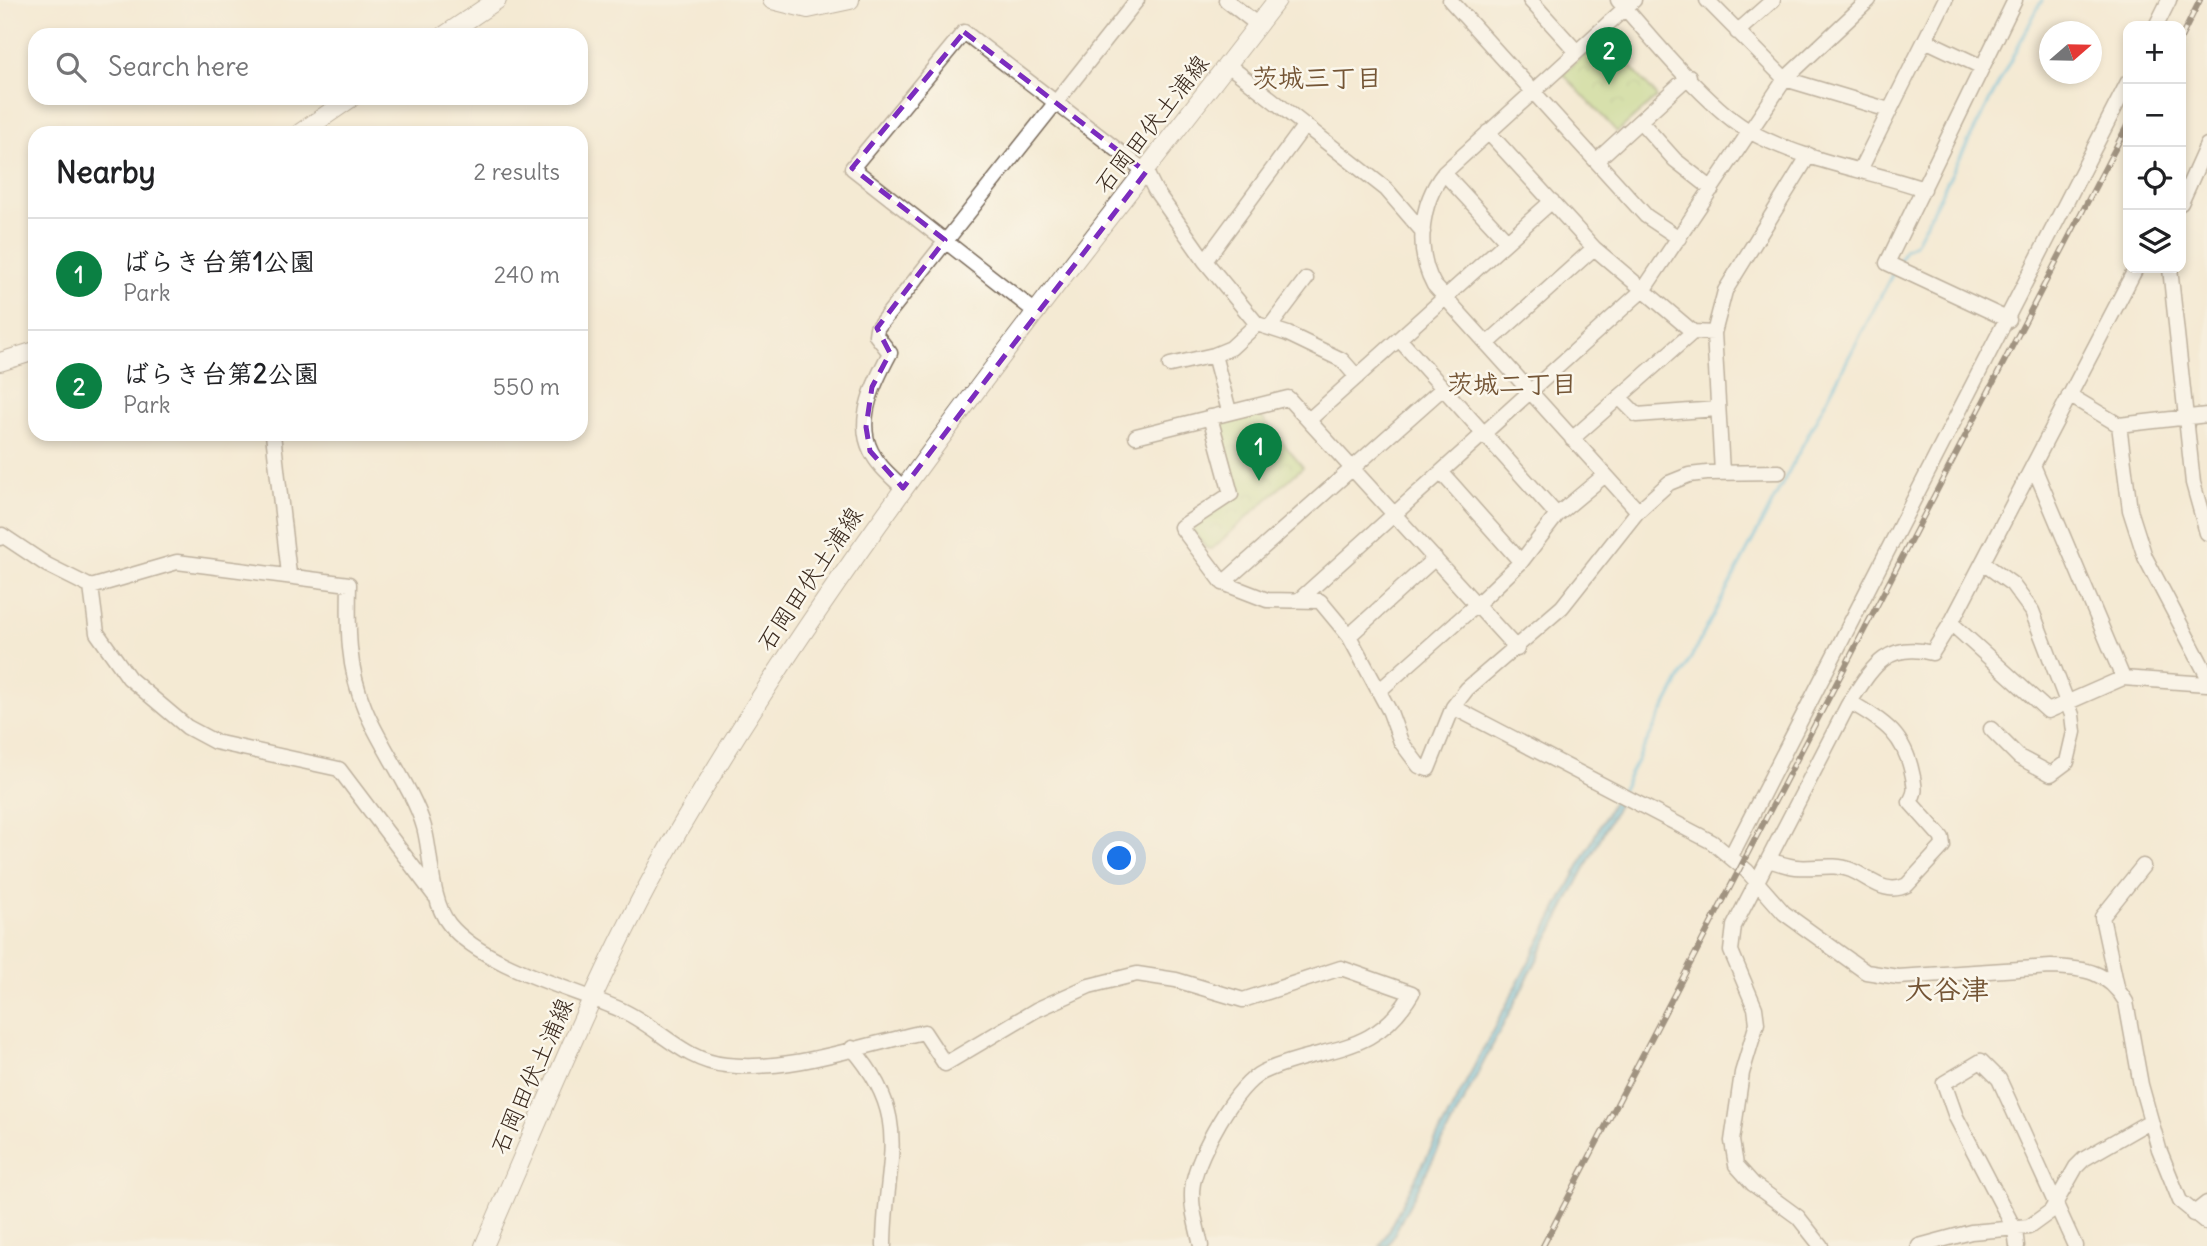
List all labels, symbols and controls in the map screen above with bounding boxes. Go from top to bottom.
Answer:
north arrow [2039,21,2102,84]
map controls [2123,21,2186,273]
button: + [2123,21,2186,84]
pin: 2 [1586,27,1632,85]
search box [28,28,588,105]
icon: search [52,48,90,86]
street label: 石岡田伏土浦線 [1088,48,1215,199]
text: Search here [108,50,249,83]
district label: 茨城三丁目 [1252,61,1382,94]
button: − [2123,84,2186,147]
button: locate [2123,147,2186,210]
text: Nearby [56,153,156,191]
text: 2 results [474,157,560,186]
button: layers [2123,210,2186,273]
text: ばらき台第1公園 [123,245,315,278]
text: 1 [74,260,84,289]
text: 240 m [494,260,560,289]
text: Park [123,278,171,307]
text: ばらき台第2公園 [123,357,319,390]
district label: 茨城二丁目 [1447,367,1577,400]
text: 2 [73,372,85,401]
text: 550 m [493,372,560,401]
text: Park [123,390,171,419]
pin: 1 [1236,423,1282,481]
street label: 石岡田伏土浦線 [750,500,869,656]
your location [1102,841,1136,875]
district label: 大谷津 [1905,971,1989,1007]
street label: 石岡田伏土浦線 [483,993,579,1158]

